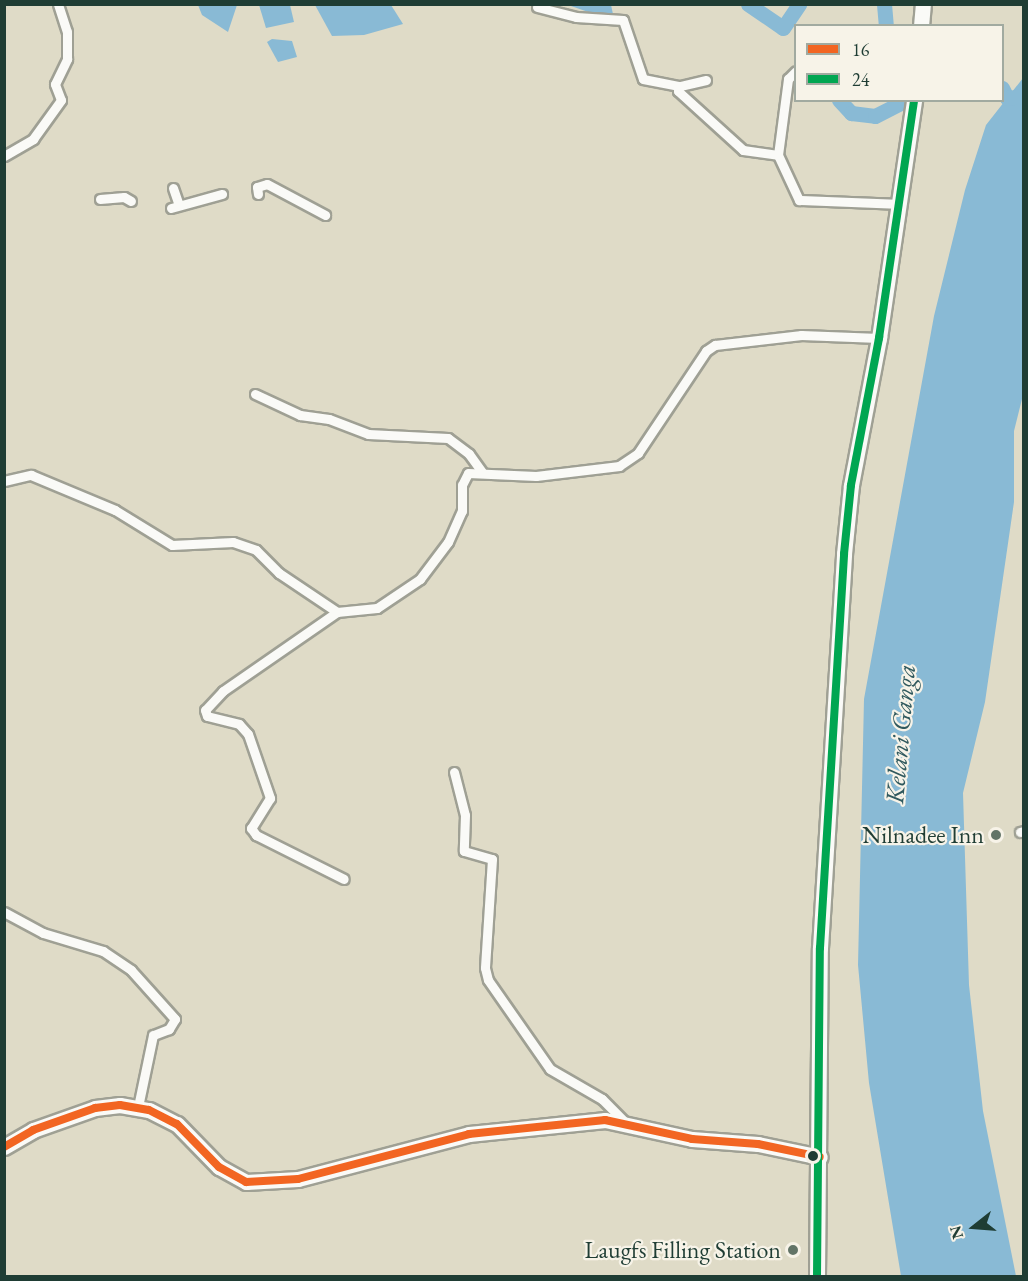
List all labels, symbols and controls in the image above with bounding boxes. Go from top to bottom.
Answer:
legend [794,24,1004,102]
text: 16 [852,38,869,61]
text: 24 [852,68,869,91]
water label: Kelani Ganga [879,663,923,805]
place label: Nilnadee Inn [862,821,984,849]
marker: Nilnadee Inn [989,828,1003,842]
unlabelled marker [807,1150,819,1162]
north arrow [944,1197,1004,1257]
text: N [944,1223,968,1242]
place label: Laugfs Filling Station [584,1236,781,1264]
marker: Laugfs Filling Station [786,1243,800,1257]

